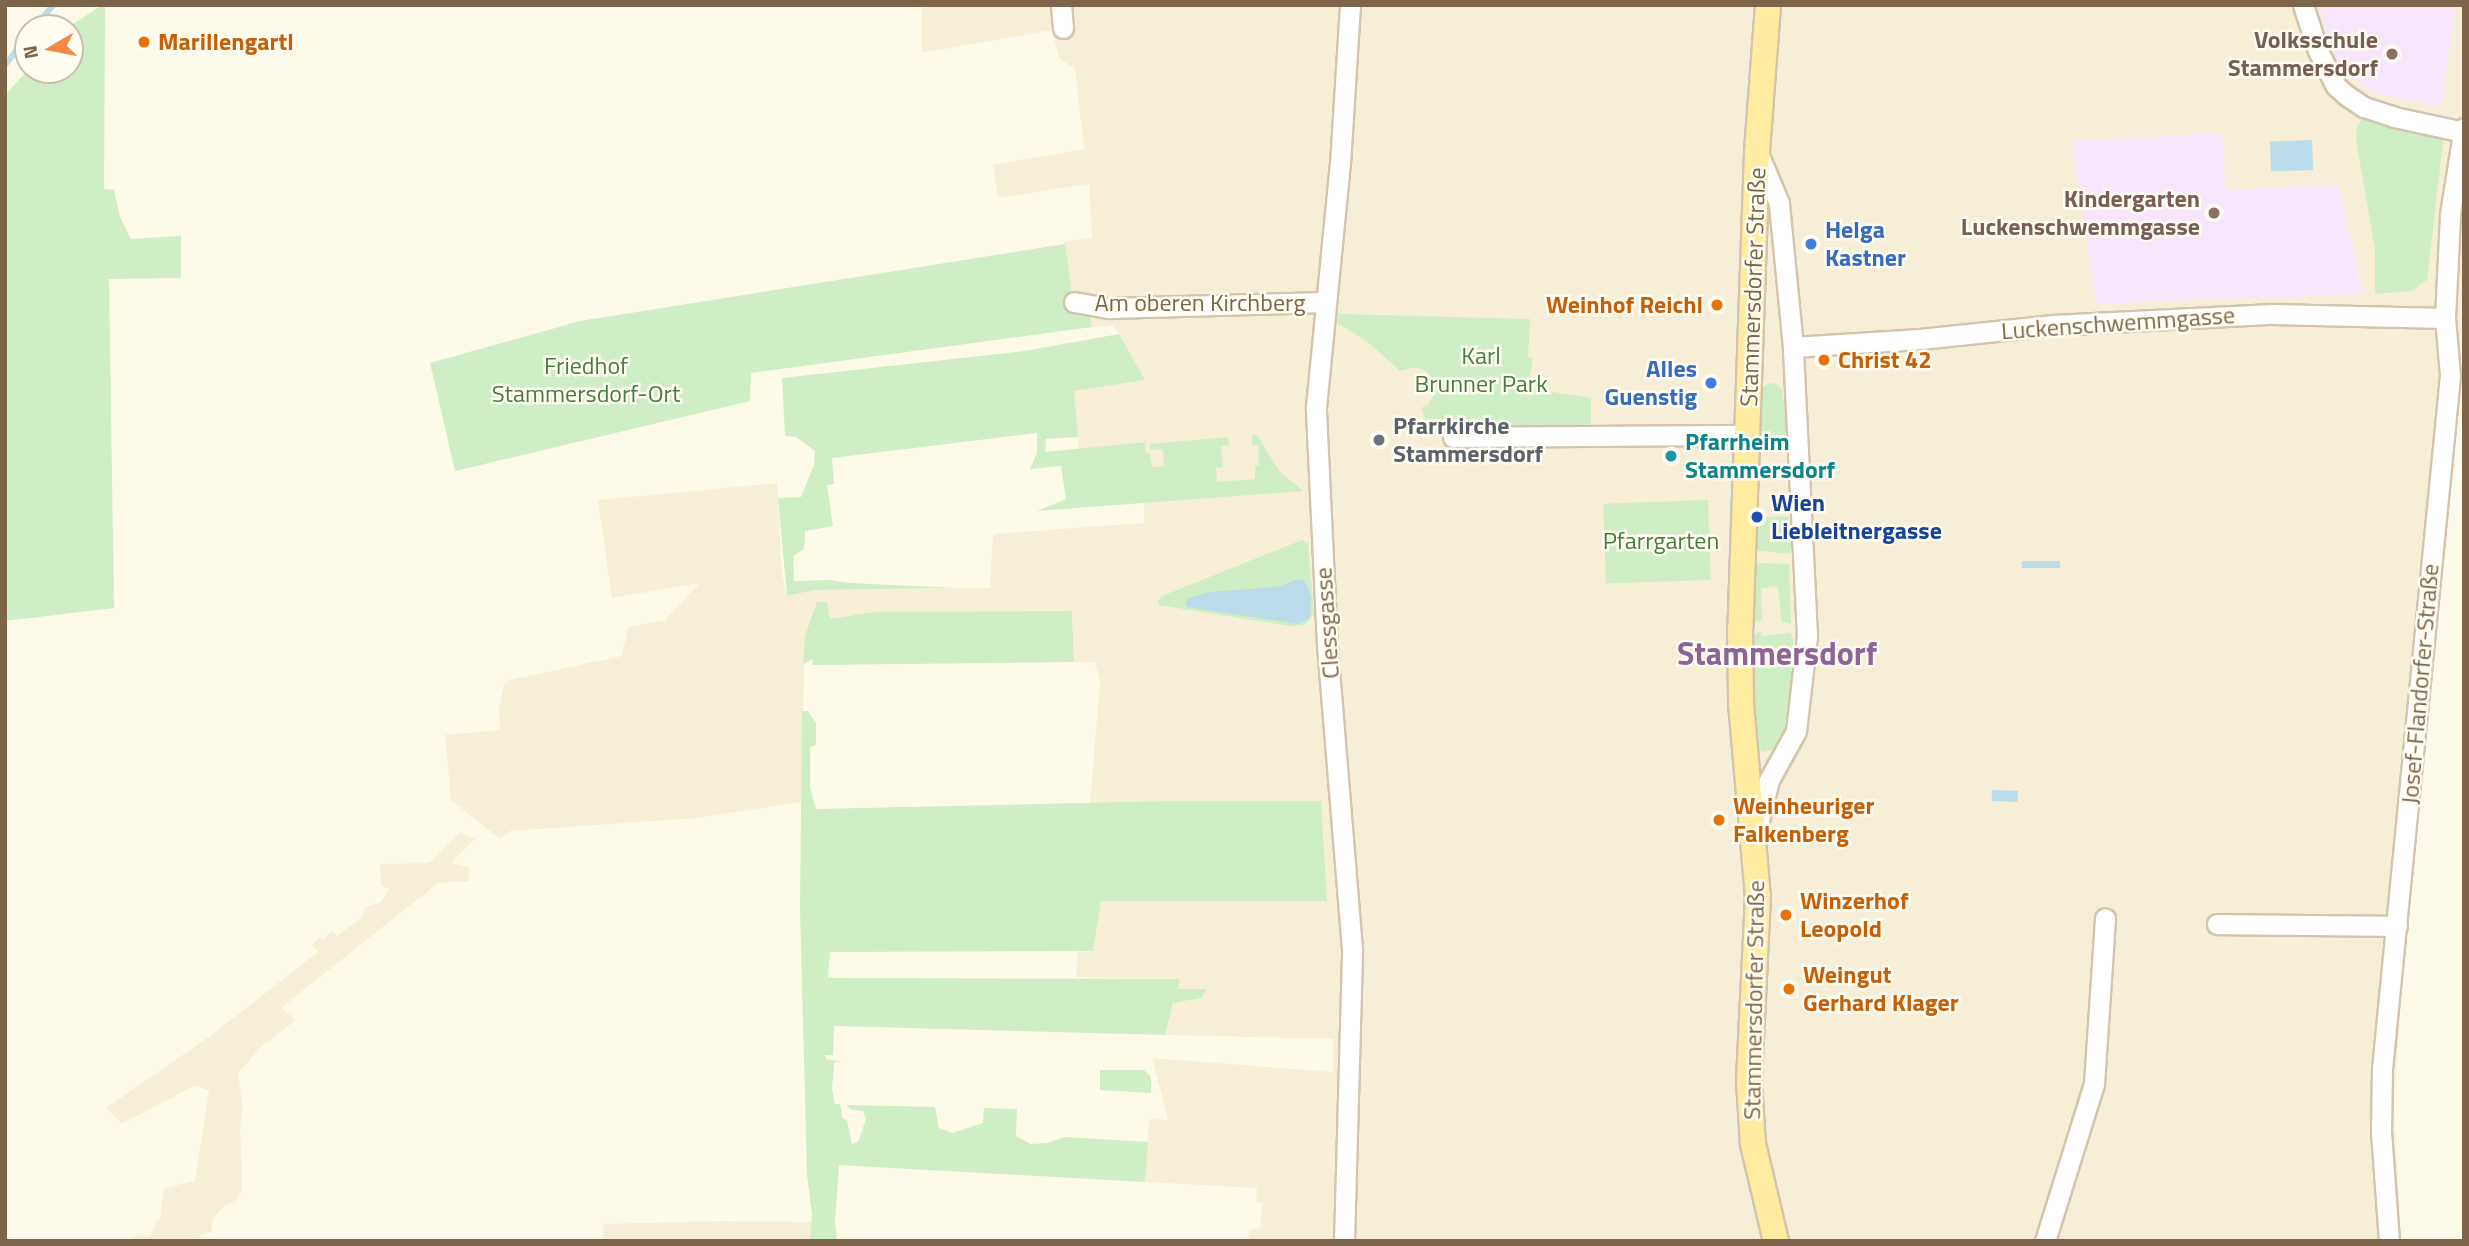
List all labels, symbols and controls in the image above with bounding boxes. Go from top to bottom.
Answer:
north arrow [14,14,84,84]
place label: Volksschule Stammersdorf [2228,26,2378,82]
place label: Marillengartl [158,28,294,56]
marker: Marillengartl [136,34,152,50]
text: N [14,43,45,61]
marker: Volksschule Stammersdorf [2384,46,2400,62]
street label: Stammersdorfer Straße [1734,167,1772,407]
place label: Kindergarten Luckenschwemmgasse [1961,185,2200,241]
marker: Kindergarten Luckenschwemmgasse [2206,205,2222,221]
place label: Helga Kastner [1825,216,1906,272]
marker: Helga Kastner [1803,236,1819,252]
street label: Am oberen Kirchberg [1095,289,1305,317]
place label: Weinhof Reichl [1546,291,1703,319]
marker: Weinhof Reichl [1709,297,1725,313]
street label: Luckenschwemmgasse [2000,300,2236,346]
park label: Karl Brunner Park [1414,342,1548,398]
place label: Christ 42 [1838,346,1932,374]
park label: Friedhof Stammersdorf-Ort [492,352,680,408]
marker: Christ 42 [1816,352,1832,368]
place label: Alles Guenstig [1604,355,1697,411]
marker: Alles Guenstig [1703,375,1719,391]
place label: Pfarrkirche Stammersdorf [1393,412,1543,468]
place label: Pfarrheim Stammersdorf [1685,428,1835,484]
marker: Pfarrkirche Stammersdorf [1371,432,1387,448]
marker: Pfarrheim Stammersdorf [1663,448,1679,464]
place label: Wien Liebleitnergasse [1771,489,1942,545]
marker: Wien Liebleitnergasse [1749,509,1765,525]
park label: Pfarrgarten [1603,527,1719,555]
street label: Josef-Flandorfer-Straße [2395,563,2445,805]
street label: Clessgasse [1309,566,1345,680]
district label: Stammersdorf [1677,634,1877,672]
place label: Weinheuriger Falkenberg [1733,792,1874,848]
marker: Weinheuriger Falkenberg [1711,812,1727,828]
street label: Stammersdorfer Straße [1738,880,1770,1120]
place label: Winzerhof Leopold [1800,887,1908,943]
marker: Winzerhof Leopold [1778,907,1794,923]
place label: Weingut Gerhard Klager [1803,961,1959,1017]
marker: Weingut Gerhard Klager [1781,981,1797,997]

